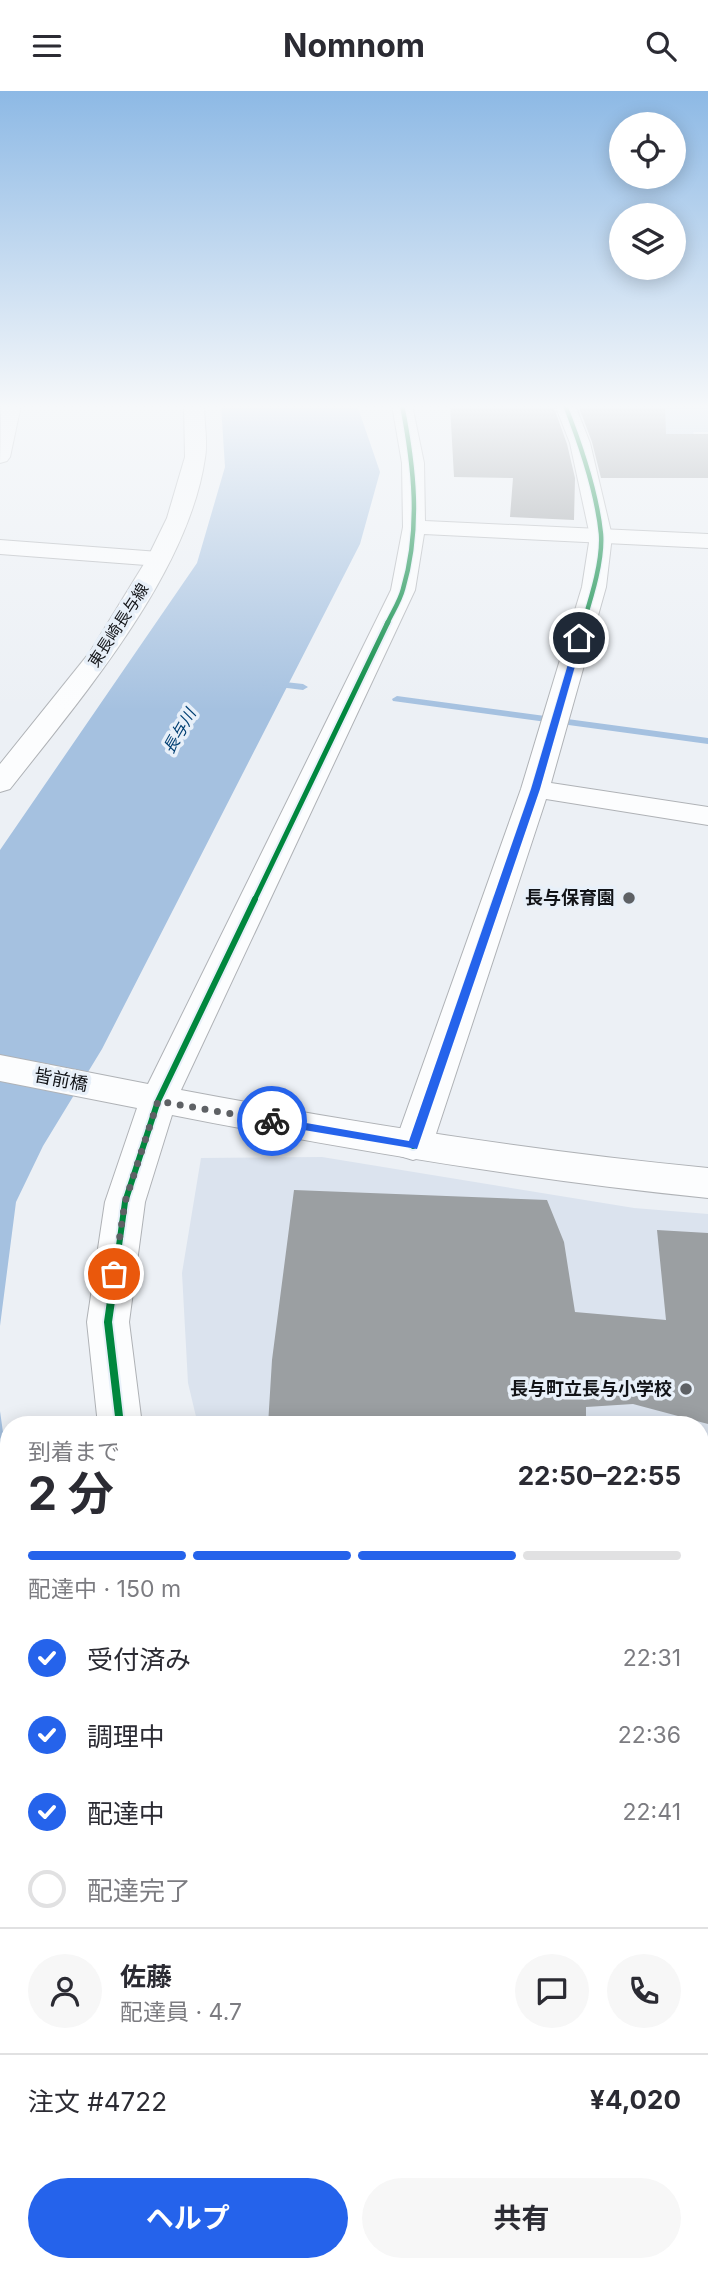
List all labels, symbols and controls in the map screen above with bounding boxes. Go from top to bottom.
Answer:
text: Nomnom [283,26,425,65]
icon: menu [28,27,66,65]
icon: search [642,27,680,65]
map controls [609,112,686,280]
button: locate [609,112,686,189]
button: layers [609,203,686,280]
street label: 東長崎長与線 [83,579,153,671]
pin [549,608,609,668]
icon: home [560,619,598,657]
water label: 長与川 [158,703,201,757]
place label: 長与保育園 [525,887,615,908]
marker: 長与保育園 [621,890,637,906]
street label: 皆前橋 [33,1064,90,1095]
courier [237,1086,307,1156]
icon: bike [253,1102,291,1140]
pin [84,1244,144,1304]
icon: bag [95,1255,133,1293]
place label: 長与町立長与小学校 [510,1378,672,1399]
marker: 長与町立長与小学校 [678,1381,694,1397]
text: 到着まで [28,1438,120,1466]
text: 22:50–22:55 [518,1460,681,1491]
text: 2 分 [28,1465,114,1521]
text: 配達中 · 150 m [28,1575,181,1603]
icon: check [28,1639,66,1677]
text: 受付済み [87,1644,191,1675]
text: 22:31 [623,1644,681,1672]
icon: check [28,1716,66,1754]
text: 調理中 [87,1721,165,1752]
text: 22:36 [618,1721,681,1749]
icon: check [28,1793,66,1831]
text: 配達中 [87,1798,165,1829]
text: 22:41 [623,1798,681,1826]
text: 配達完了 [87,1875,191,1906]
button: person [28,1954,102,2028]
button: chat [515,1954,589,2028]
button: phone [607,1954,681,2028]
text: 佐藤 [120,1961,172,1992]
text: 配達員 · 4.7 [120,1998,242,2026]
text: ¥4,020 [590,2084,681,2115]
text: 注文 #4722 [28,2086,167,2117]
button: ヘルプ [28,2178,348,2258]
button: 共有 [362,2178,681,2258]

